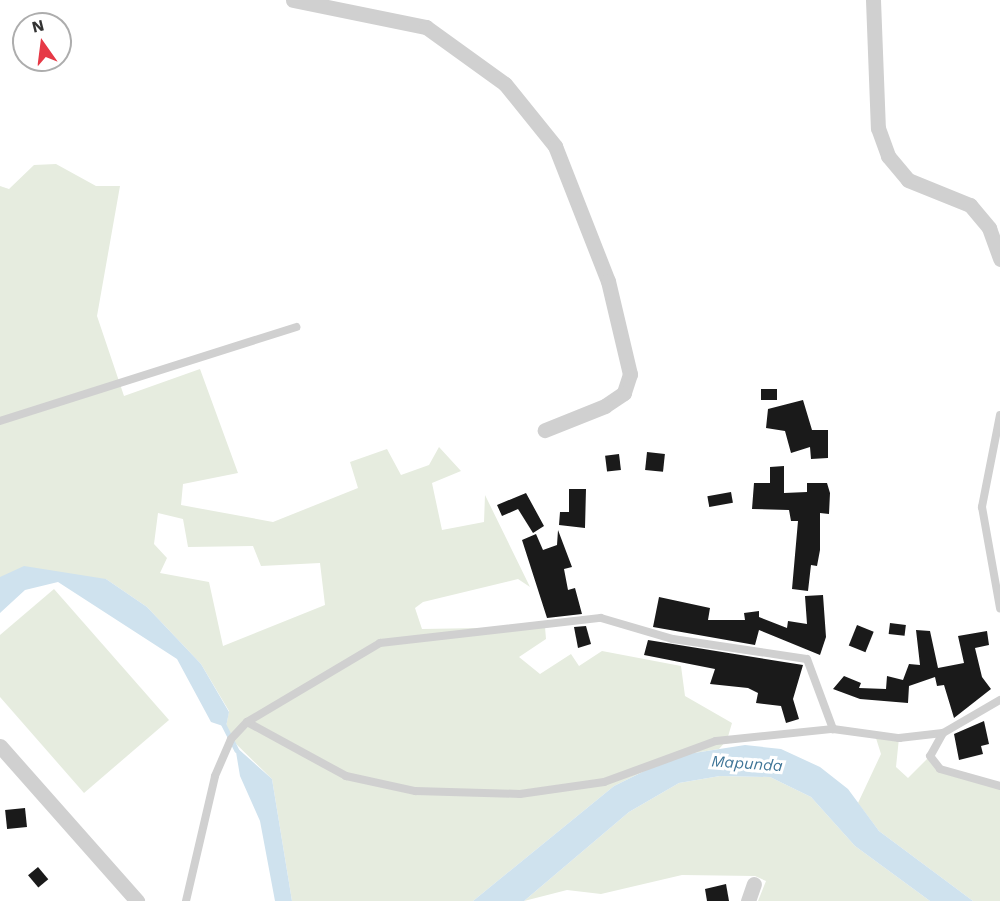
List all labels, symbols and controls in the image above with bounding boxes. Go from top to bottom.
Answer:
north arrow [12,12,72,72]
text: N [30,15,46,37]
water label: Mapunda [711,752,783,776]

